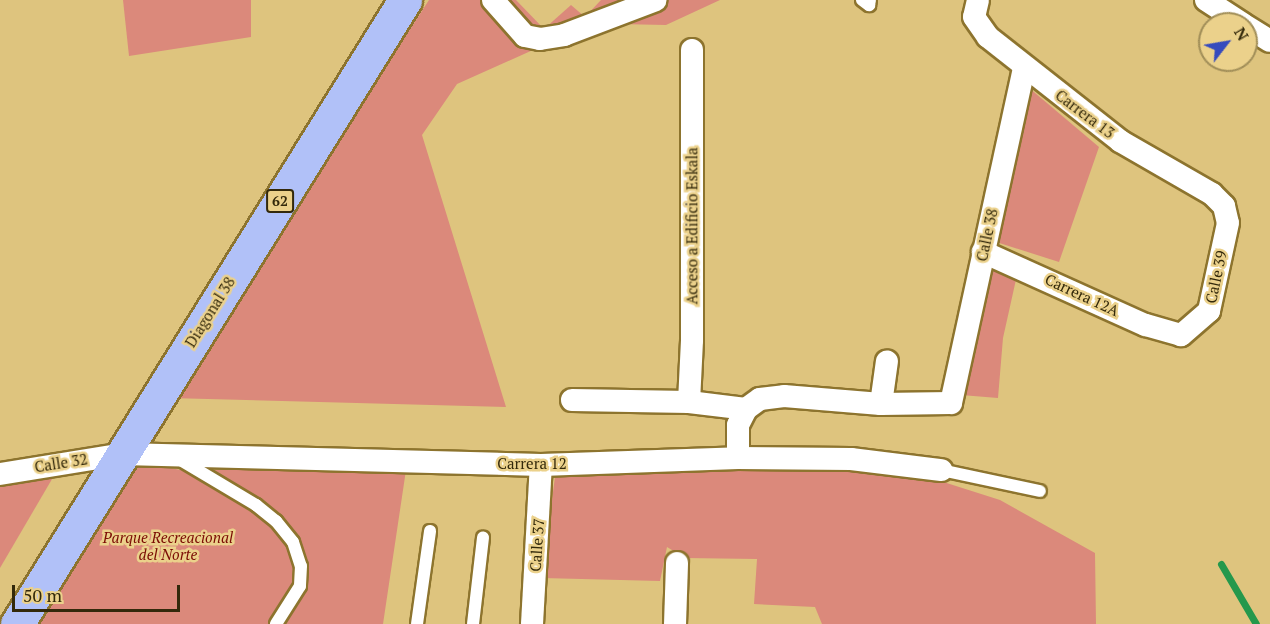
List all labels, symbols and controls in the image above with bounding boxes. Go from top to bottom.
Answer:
north arrow [1198,12,1258,72]
text: N [1229,23,1254,45]
street label: Carrera 13 [1052,86,1118,142]
street label: Acceso a Edificio Eskala [683,148,701,304]
road number: 62 [265,190,295,212]
street label: Calle 38 [973,207,1001,263]
street label: Calle 39 [1202,249,1230,305]
street label: Carrera 12A [1042,270,1122,320]
street label: Diagonal 38 [181,274,239,350]
street label: Calle 32 [33,450,89,476]
street label: Carrera 12 [497,455,567,473]
street label: Calle 37 [526,518,548,572]
park label: Parque Recreacional del Norte [103,528,233,563]
scale bar [15,573,183,611]
text: 50 m [23,583,62,607]

